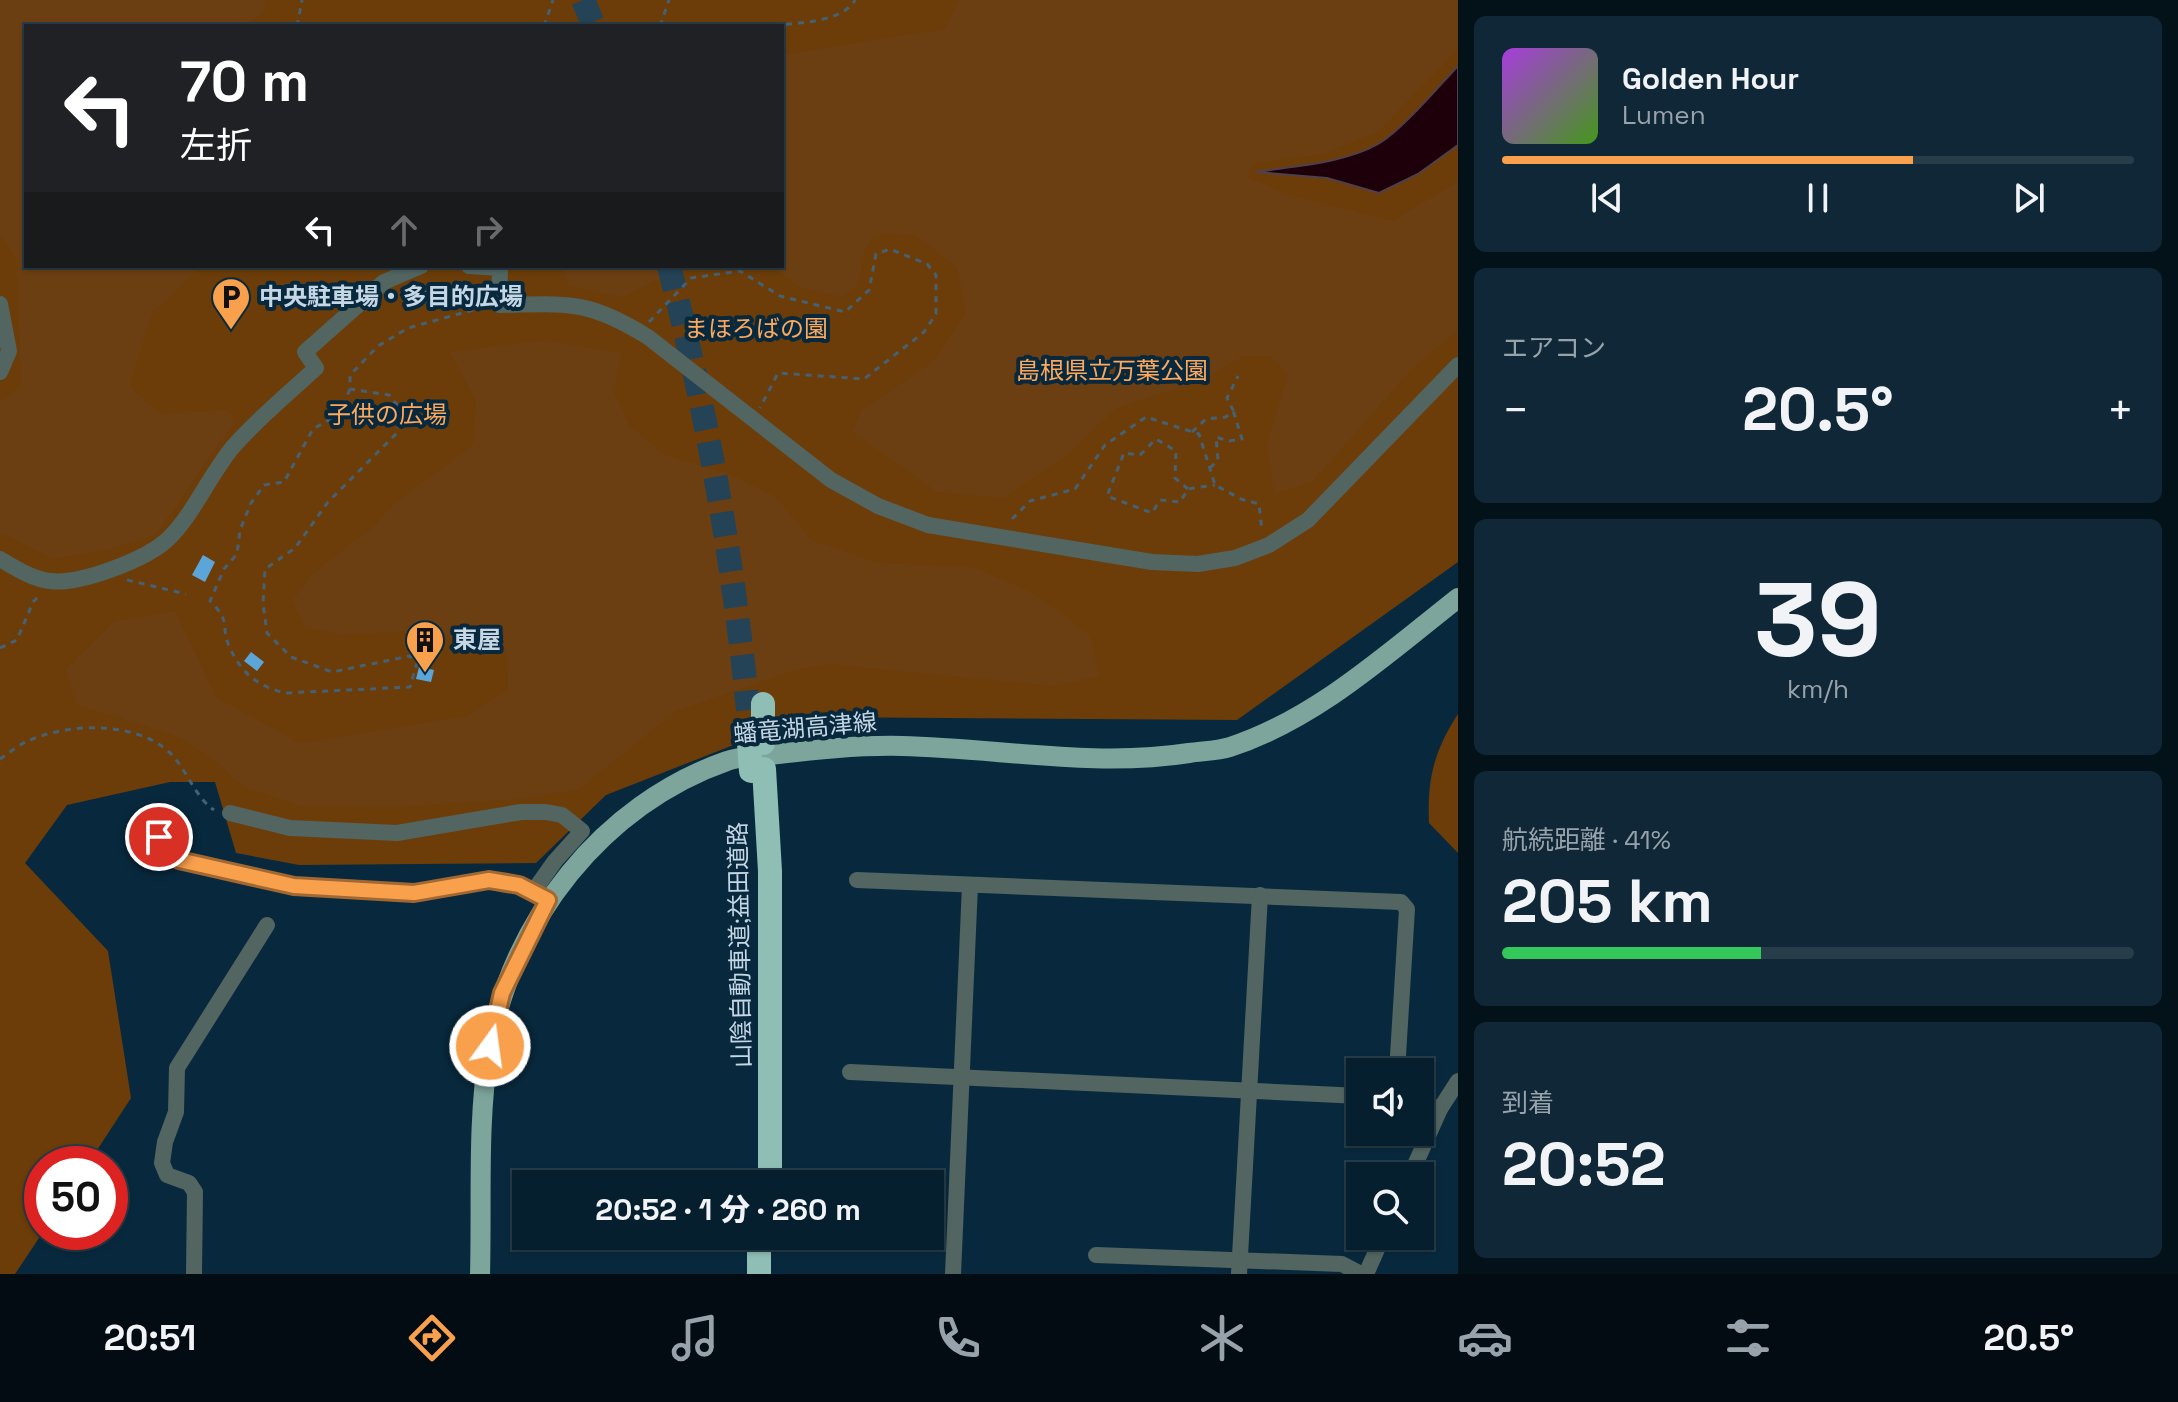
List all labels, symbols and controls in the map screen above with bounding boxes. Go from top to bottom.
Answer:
text: 70 m [180,46,309,117]
icon: left [48,56,152,160]
text: Golden Hour [1622,59,1799,98]
text: Lumen [1622,98,1706,132]
text: 左折 [180,123,252,169]
icon: previous [1585,176,1629,220]
icon: pause [1796,176,1840,220]
icon: next [2007,176,2051,220]
icon: left [298,208,342,252]
icon: ahead [382,208,426,252]
icon: right [466,208,510,252]
parking icon: 中央駐車場・多目的広場 [210,276,252,331]
place label: 中央駐車場・多目的広場 [259,281,523,312]
park label: まほろばの園 [684,313,828,344]
text: エアコン [1502,331,1606,365]
park label: 島根県立万葉公園 [1016,355,1208,386]
text: 20.5° [1742,371,1894,448]
text: − [1502,382,1529,438]
text: + [2107,382,2134,438]
park label: 子供の広場 [327,399,447,430]
text: 39 [1754,554,1882,686]
building icon: 東屋 [404,619,446,674]
place label: 東屋 [453,624,501,655]
text: km/h [1787,672,1849,706]
street label: 蟠竜湖高津線 [732,706,878,749]
pin [125,803,193,871]
icon: arrive [137,815,181,859]
street label: 山陰自動車道;益田道路 [722,822,757,1068]
text: 航続距離 · 41% [1502,823,1671,857]
text: 205 km [1502,863,1713,940]
position arrow [448,1004,532,1088]
map controls [1346,1058,1434,1250]
button: sound [1346,1058,1434,1146]
text: 到着 [1502,1086,1554,1120]
text: 20:52 [1502,1126,1666,1203]
speed limit sign: 50 [24,1146,128,1250]
button: search [1346,1162,1434,1250]
text: 20:52 · 1 分 · 260 m [595,1190,861,1229]
icon: directions [404,1310,460,1366]
icon: music [667,1310,723,1366]
icon: phone [930,1310,986,1366]
icon: climate [1194,1310,1250,1366]
icon: car [1457,1310,1513,1366]
icon: filters [1720,1310,1776,1366]
text: 20:51 [104,1315,196,1361]
text: 20.5° [1984,1315,2074,1361]

